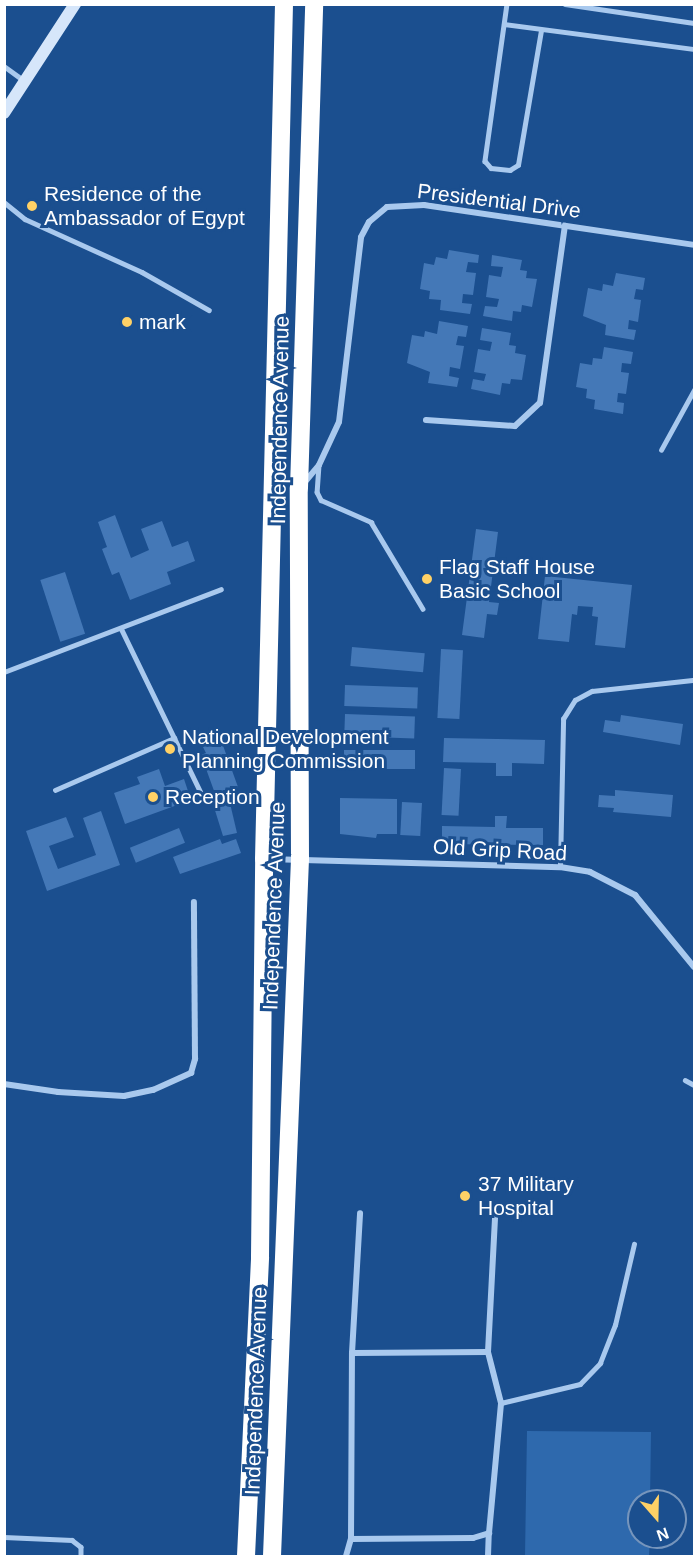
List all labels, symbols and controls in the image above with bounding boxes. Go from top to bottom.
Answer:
street label: Presidential Drive [416,178,582,224]
place label: Residence of the Ambassador of Egypt [44,181,245,231]
marker: Residence of the Ambassador of Egypt [25,199,39,213]
place label: mark [139,309,186,335]
marker: mark [120,315,134,329]
street label: Independence Avenue [266,315,294,525]
place label: Flag Staff House Basic School [439,554,595,604]
marker: Flag Staff House Basic School [420,572,434,586]
place label: National Development Planning Commission [182,724,389,774]
marker: National Development Planning Commission [163,742,177,756]
place label: Reception [165,784,260,810]
marker: Reception [146,790,160,804]
street label: Independence Avenue [258,801,290,1011]
street label: Old Grip Road [432,834,568,866]
place label: 37 Military Hospital [478,1171,574,1221]
marker: 37 Military Hospital [456,1187,474,1205]
street label: Independence Avenue [240,1286,272,1496]
north arrow [627,1489,687,1549]
text: N [654,1525,671,1544]

